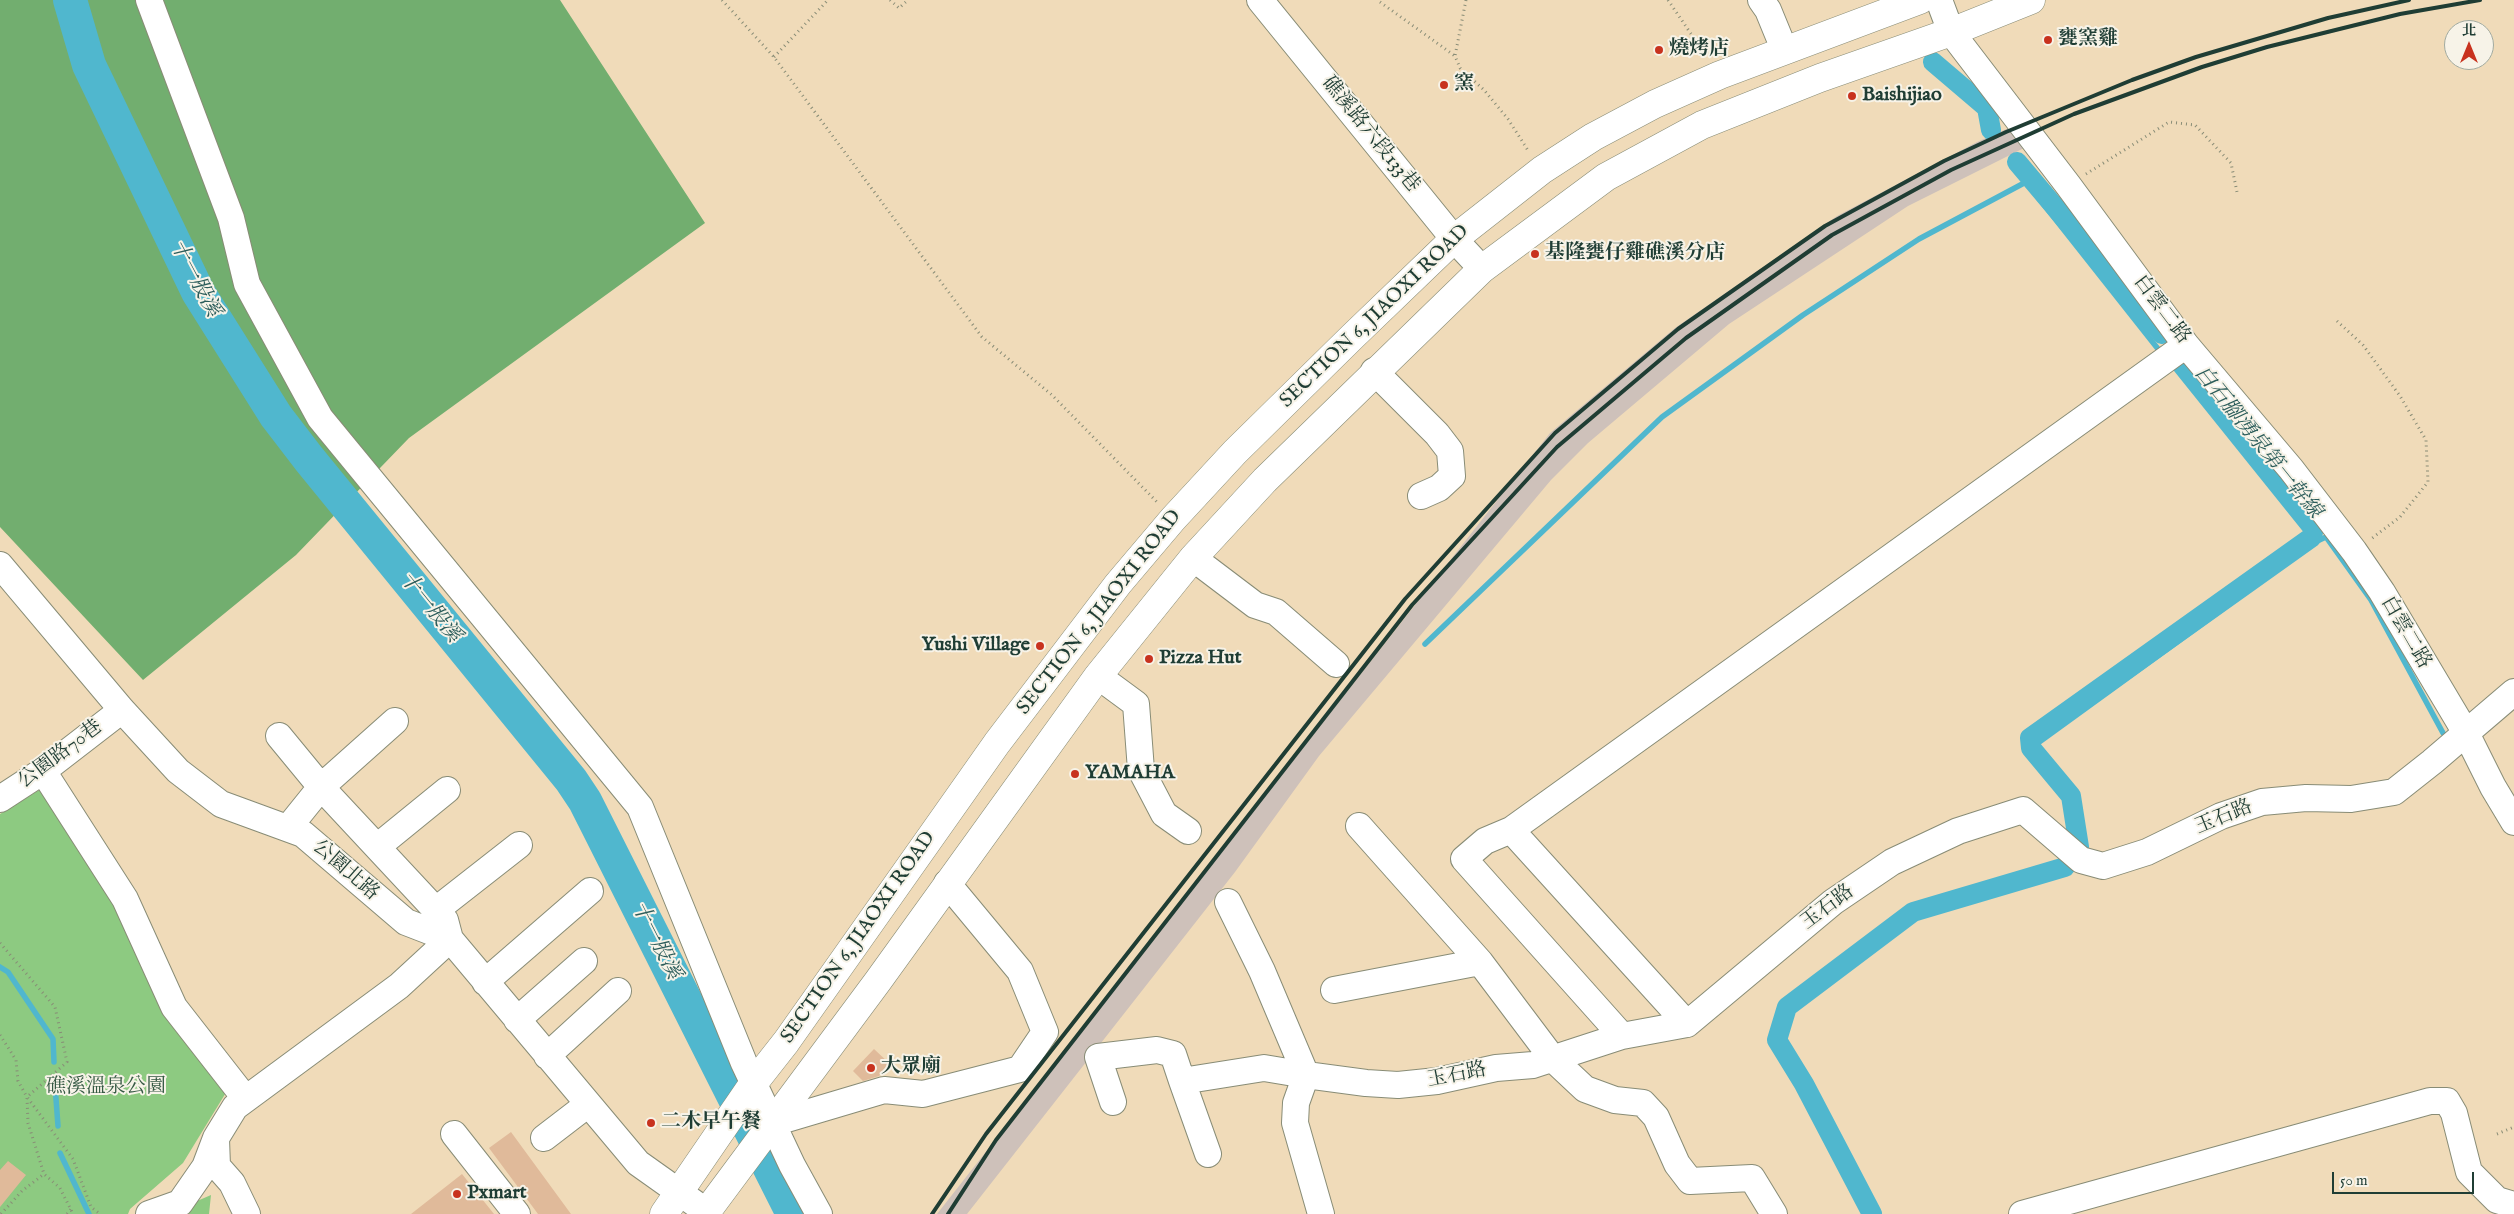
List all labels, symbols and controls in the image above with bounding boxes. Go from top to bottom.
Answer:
north arrow [2444,20,2494,70]
text: 北 [2462,22,2476,40]
place label: 甕窯雞 [2058,28,2118,52]
marker: 甕窯雞 [2042,34,2054,46]
place label: 燒烤店 [1669,38,1729,62]
marker: 燒烤店 [1653,44,1665,56]
street label: 礁溪路六段133巷 [1316,72,1424,198]
place label: 窯 [1454,73,1474,97]
marker: 窯 [1438,79,1450,91]
place label: Baishijiao [1862,84,1942,108]
marker: Baishijiao [1846,90,1858,102]
street label: SECTION 6, JIAOXI ROAD [1276,220,1474,414]
water label: 十一股溪 [163,236,225,322]
place label: 基隆甕仔雞礁溪分店 [1545,242,1725,266]
marker: 基隆甕仔雞礁溪分店 [1529,248,1541,260]
street label: 白雲二路 [2127,271,2195,349]
water label: 白石腳湧泉第一幹線 [2188,362,2326,524]
street label: SECTION 6, JIAOXI ROAD [1013,506,1187,720]
water label: 十一股溪 [393,567,465,649]
street label: 白雲二路 [2375,592,2435,674]
place label: Yushi Village [921,634,1030,658]
marker: Yushi Village [1034,640,1046,652]
place label: Pizza Hut [1159,647,1242,671]
marker: Pizza Hut [1143,653,1155,665]
street label: 公園路70巷 [14,716,108,794]
place label: YAMAHA [1085,762,1175,786]
marker: YAMAHA [1069,768,1081,780]
street label: 玉石路 [2192,796,2256,840]
street label: SECTION 6, JIAOXI ROAD [777,827,941,1049]
street label: 公園北路 [307,836,383,906]
street label: 玉石路 [1797,880,1859,936]
water label: 十一股溪 [625,898,685,984]
place label: 大眾廟 [881,1056,941,1080]
street label: 玉石路 [1425,1058,1489,1094]
marker: 大眾廟 [865,1062,877,1074]
park label: 礁溪溫泉公園 [46,1076,166,1100]
place label: 二木早午餐 [661,1111,761,1135]
marker: 二木早午餐 [645,1117,657,1129]
scale bar [2334,1162,2476,1194]
text: 50 m [2340,1171,2368,1190]
place label: Pxmart [467,1182,527,1206]
marker: Pxmart [451,1188,463,1200]

